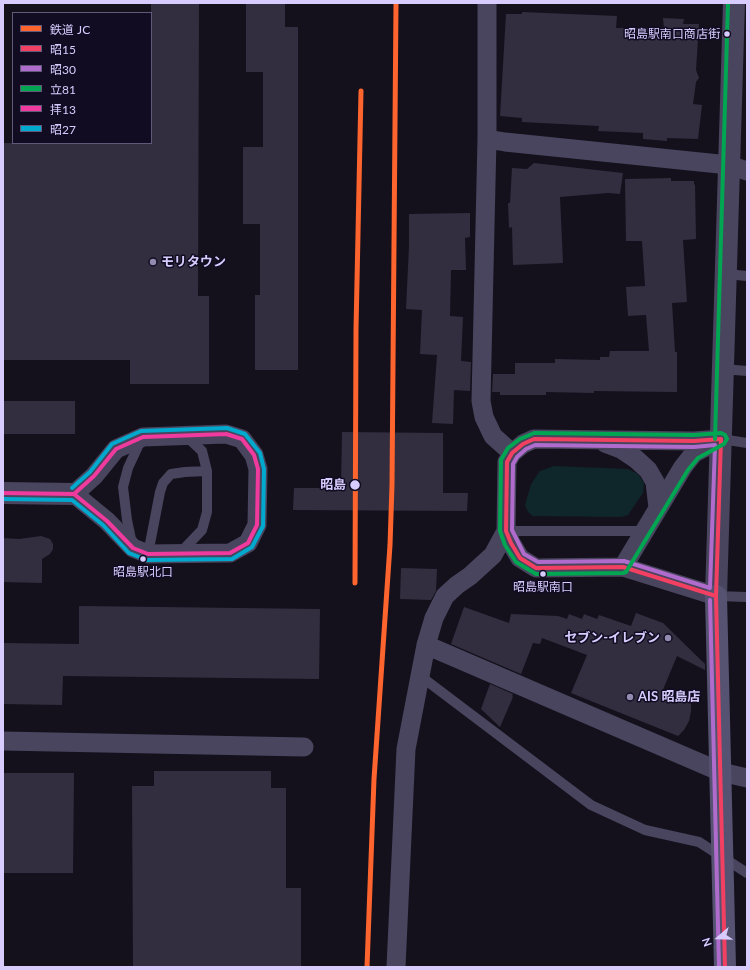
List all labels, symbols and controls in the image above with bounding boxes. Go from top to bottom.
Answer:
legend [12,12,152,144]
text: 鉄道 JC [50,22,90,37]
place label: 昭島駅南口商店街 [624,27,720,41]
marker: 昭島駅南口商店街 [722,29,732,39]
text: 昭15 [50,42,76,57]
text: 昭30 [50,62,76,77]
text: 立81 [50,82,76,97]
text: 拝13 [50,102,76,117]
text: 昭27 [50,122,76,137]
place label: モリタウン [161,254,226,270]
marker: モリタウン [148,257,158,267]
place label: 昭島 [320,477,346,493]
marker: 昭島 [348,478,362,492]
marker: 昭島駅北口 [138,554,148,564]
place label: 昭島駅北口 [113,565,173,579]
marker: 昭島駅南口 [538,569,548,579]
place label: 昭島駅南口 [513,580,573,594]
place label: セブン-イレブン [564,630,660,646]
marker: セブン-イレブン [663,633,673,643]
place label: AIS 昭島店 [638,689,700,705]
marker: AIS 昭島店 [625,692,635,702]
north arrow [698,918,738,958]
text: N [699,936,714,948]

